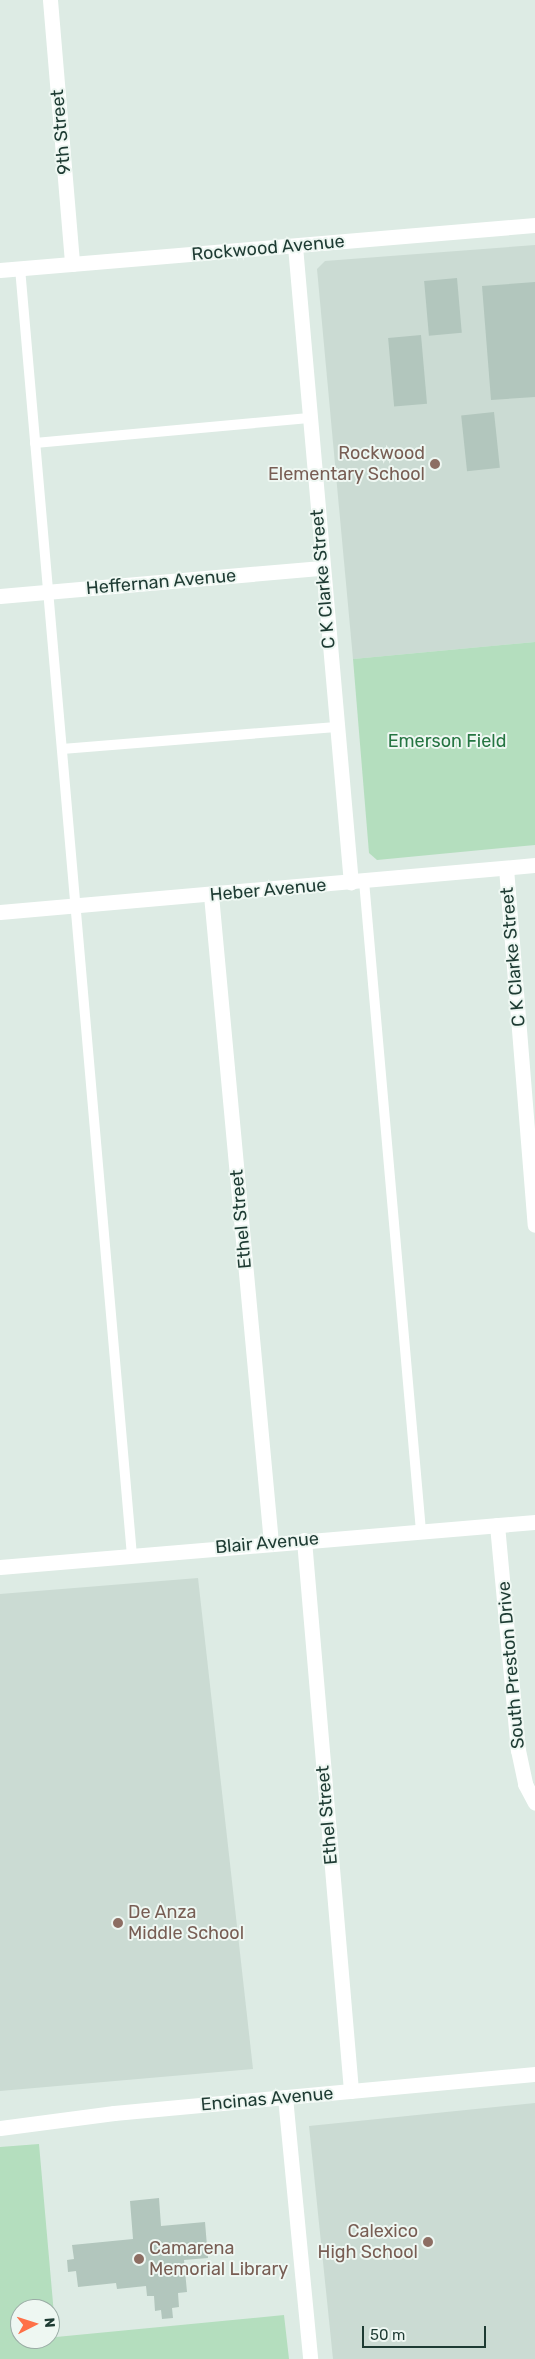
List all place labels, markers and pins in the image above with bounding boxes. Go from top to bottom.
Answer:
place label: Rockwood Elementary School [267,443,425,486]
marker: Rockwood Elementary School [429,458,441,470]
place label: De Anza Middle School [128,1902,244,1945]
marker: De Anza Middle School [112,1917,124,1929]
place label: Calexico High School [318,2221,418,2264]
marker: Calexico High School [422,2236,434,2248]
place label: Camarena Memorial Library [149,2238,288,2280]
marker: Camarena Memorial Library [133,2253,145,2265]

